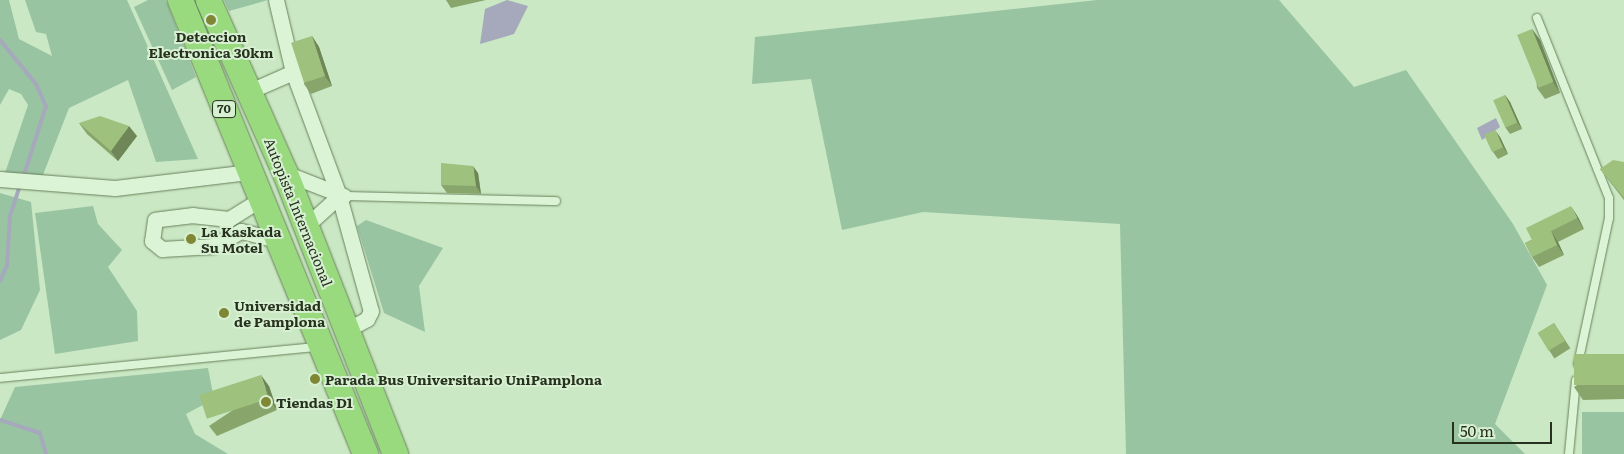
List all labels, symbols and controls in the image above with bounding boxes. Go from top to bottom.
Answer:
marker: Deteccion Electronica 30km [205,14,217,26]
place label: Deteccion Electronica 30km [149,28,273,60]
road number: 70 [212,100,236,118]
street label: Autopista Internacional [261,135,337,289]
place label: La Kaskada Su Motel [201,223,282,256]
marker: La Kaskada Su Motel [185,233,197,245]
place label: Universidad de Pamplona [234,297,325,330]
marker: Universidad de Pamplona [218,307,230,319]
place label: Parada Bus Universitario UniPamplona [325,371,602,387]
marker: Parada Bus Universitario UniPamplona [309,373,321,385]
place label: Tiendas D1 [276,394,353,410]
marker: Tiendas D1 [260,396,272,408]
scale bar [1454,412,1554,444]
text: 50 m [1460,419,1494,442]

